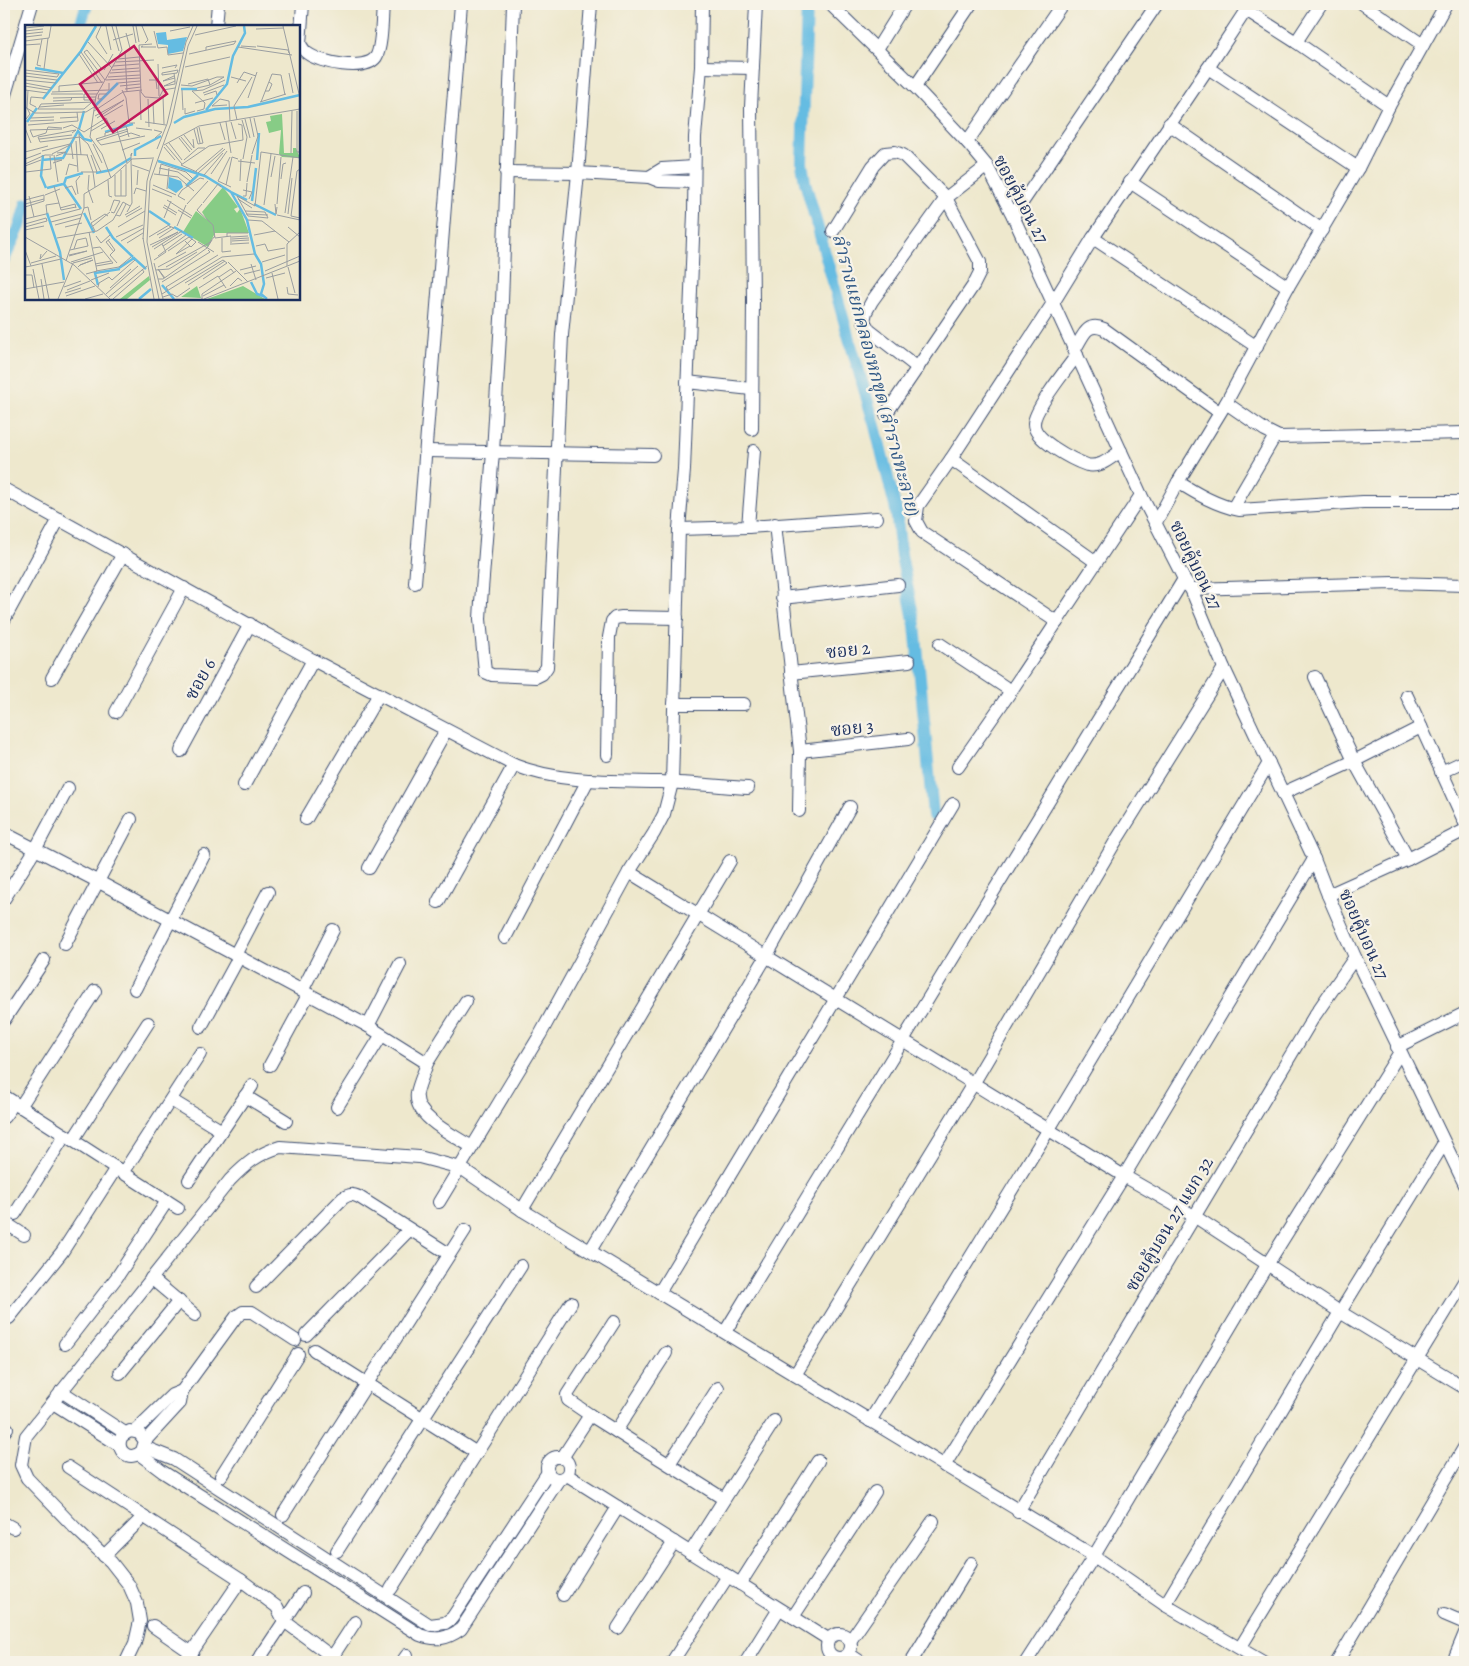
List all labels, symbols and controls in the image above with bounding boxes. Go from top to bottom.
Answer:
inset map [25,25,300,300]
street label: ซอยคู้บอน 27 [988,151,1055,248]
water label: ลำรางแยกคลองหกขุด (ลำรางทะลาย) [826,231,926,520]
street label: ซอยคู้บอน 27 [1164,516,1228,614]
street label: ซอย 2 [825,636,872,664]
street label: ซอย 6 [179,654,221,704]
street label: ซอย 3 [829,714,875,742]
street label: ซอยคู้บอน 27 [1333,885,1395,984]
street label: ซอยคู้บอน 27 แยก 32 [1119,1152,1219,1296]

